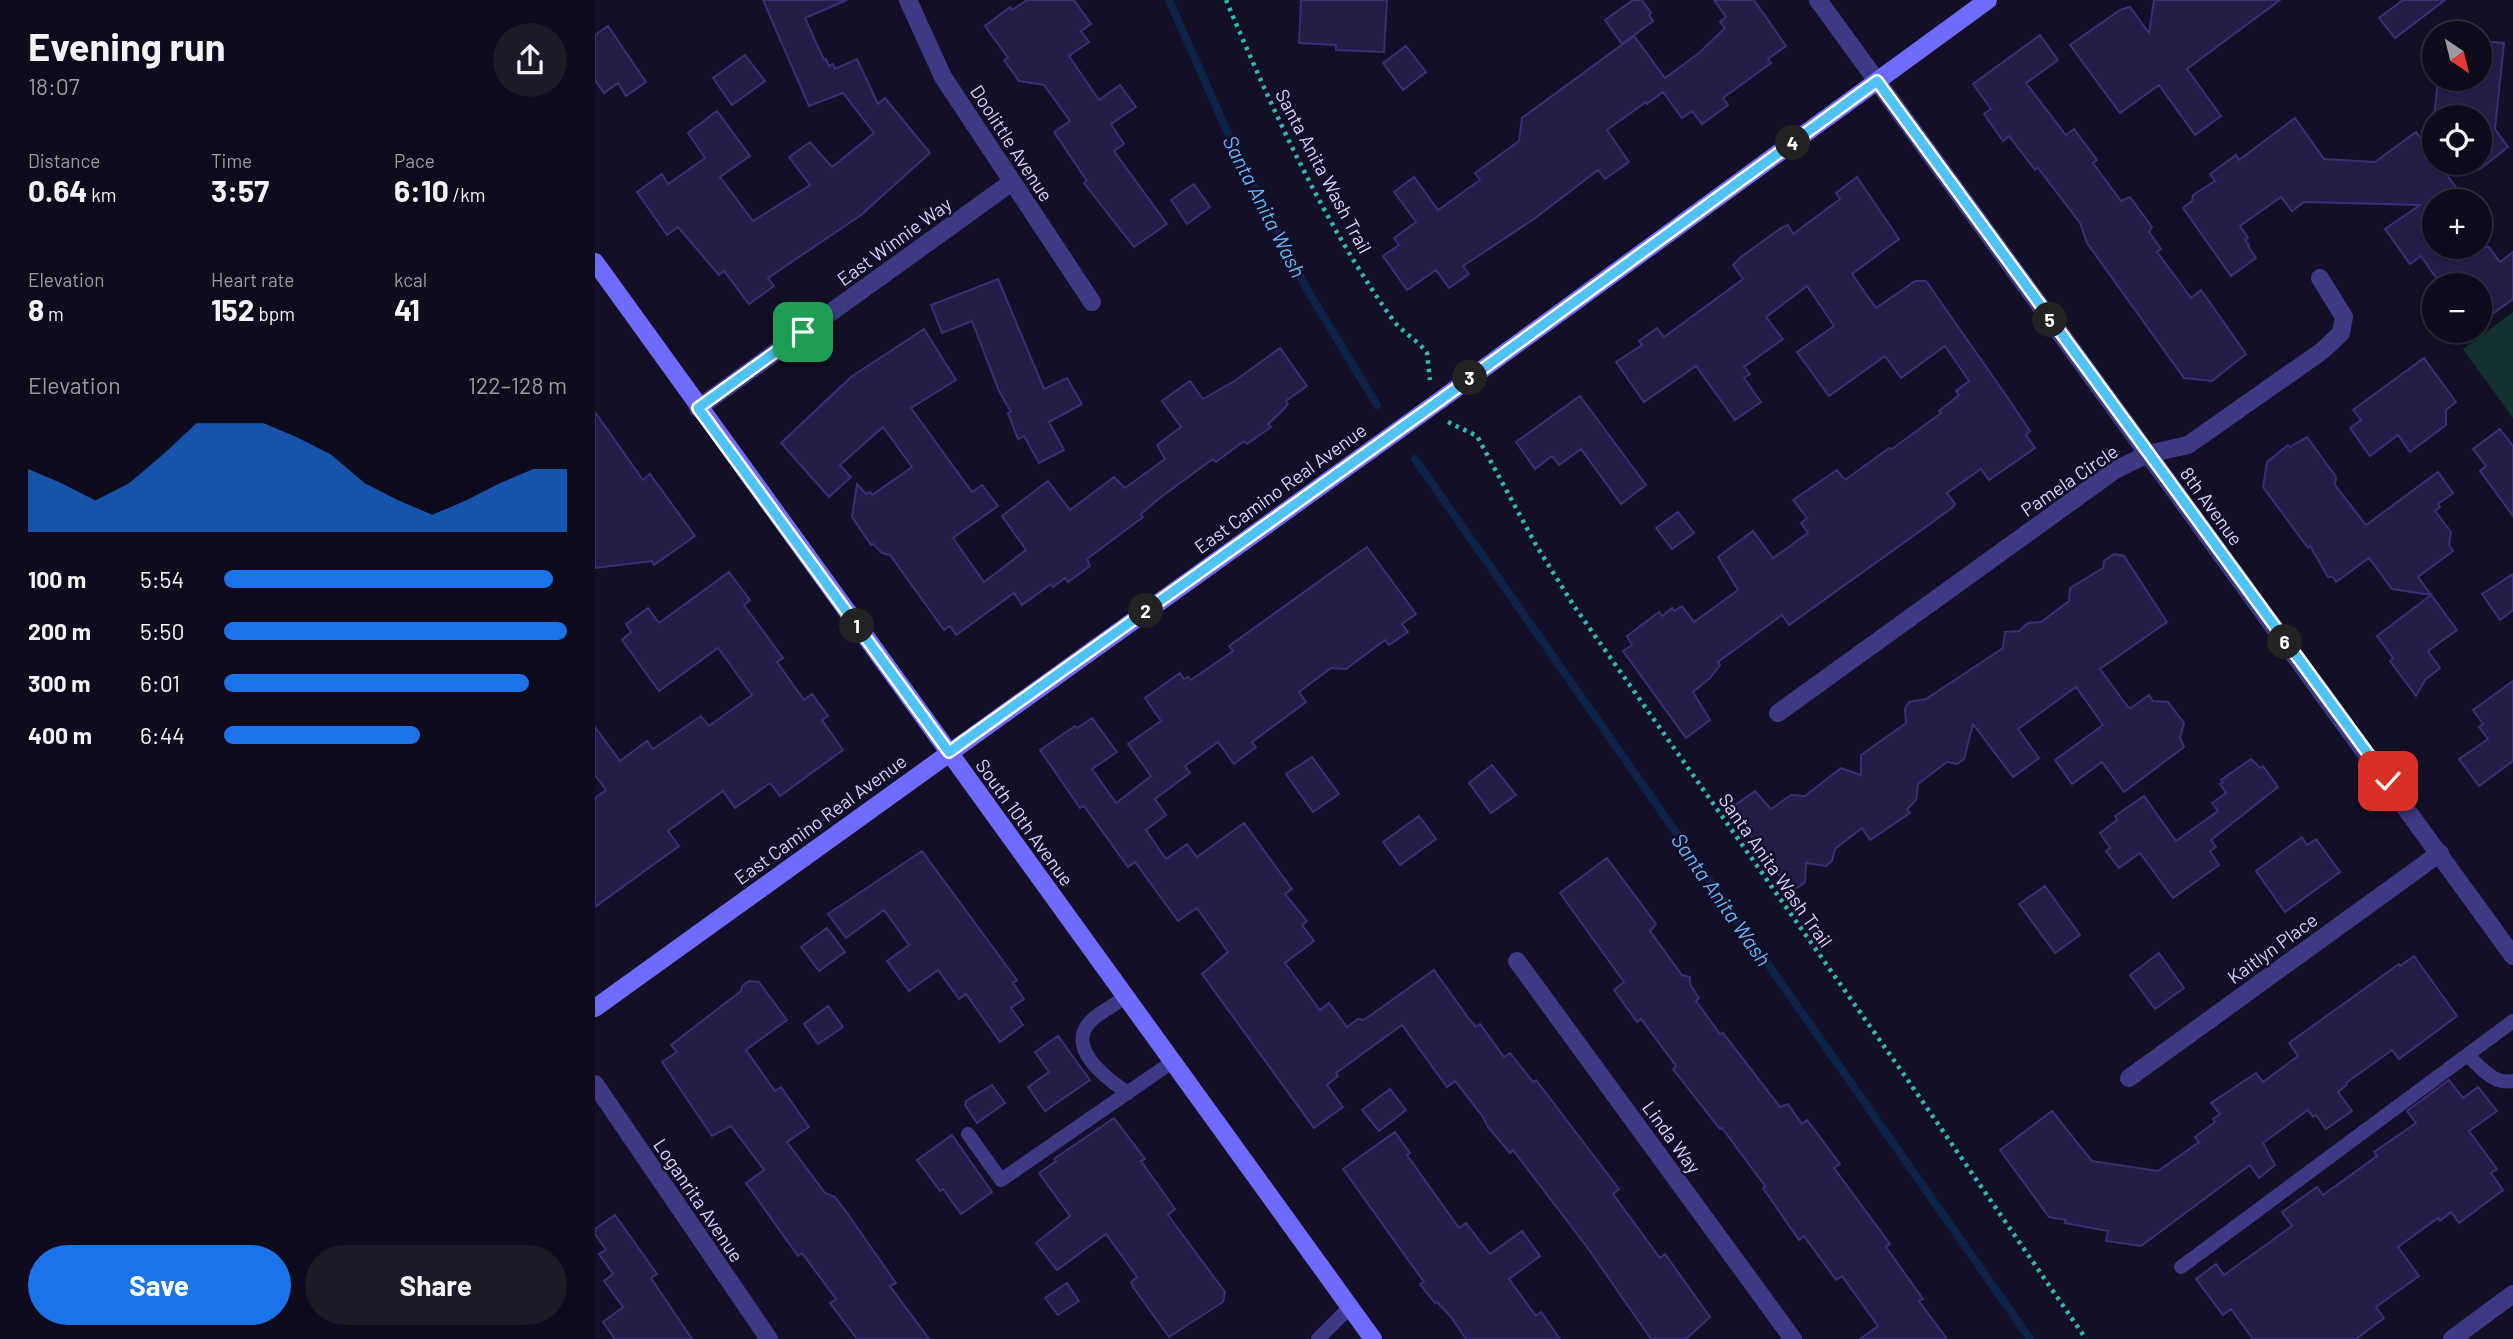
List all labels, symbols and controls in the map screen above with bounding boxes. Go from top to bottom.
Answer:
north arrow [2422,21,2492,91]
map controls [2422,21,2492,343]
text: Evening run [28,23,226,69]
button: share [493,23,567,97]
text: 18:07 [28,72,80,100]
street label: Doolittle Avenue [966,80,1058,206]
street label: Santa Anita Wash Trail [1271,85,1377,257]
button: locate [2422,105,2492,175]
pin: 4 [1775,125,1811,160]
water label: Santa Anita Wash [1218,131,1312,281]
text: 4 [1787,131,1798,154]
text: Distance [28,149,100,172]
text: Time [211,149,252,172]
text: Pace [394,149,435,172]
text: 0.64 [28,172,87,208]
text: 3:57 [211,172,269,208]
text: 6:10 [394,172,449,208]
text: km [87,183,117,206]
text: /km [449,183,485,206]
button: + [2422,189,2492,259]
street label: East Winnie Way [832,192,956,290]
text: Elevation [28,268,105,291]
text: Heart rate [211,268,294,291]
text: kcal [394,268,427,291]
button: − [2422,273,2492,343]
text: 8 [28,291,44,327]
text: 152 [211,291,255,327]
text: 41 [394,291,420,327]
text: m [44,302,64,325]
text: bpm [255,302,295,325]
pin [773,302,833,362]
pin: 5 [2033,302,2067,338]
text: 5 [2044,308,2055,331]
icon: arrive [784,313,822,351]
pin: 3 [1453,360,1487,396]
text: 3 [1464,366,1475,389]
text: Elevation [28,371,121,399]
text: 122–128 m [468,371,567,399]
street label: East Camino Real Avenue [1190,418,1370,558]
street label: Pamela Circle [2016,439,2122,521]
street label: 8th Avenue [2176,462,2248,550]
text: 100 m [28,565,86,593]
text: 5:54 [140,565,184,593]
pin: 2 [1129,594,1163,628]
text: 2 [1140,599,1151,622]
pin: 1 [839,608,875,644]
text: 1 [853,614,860,637]
text: 200 m [28,617,91,645]
text: 5:50 [140,617,184,645]
pin: 6 [2267,624,2303,660]
text: 6 [2279,630,2290,653]
text: 300 m [28,669,90,697]
text: 6:01 [140,669,180,697]
text: 400 m [28,721,92,749]
text: 6:44 [140,721,185,749]
street label: East Camino Real Avenue [730,749,910,889]
pin [2358,751,2418,811]
street label: South 10th Avenue [971,754,1079,890]
icon: check [2369,762,2407,800]
street label: Santa Anita Wash Trail [1714,789,1838,951]
water label: Santa Anita Wash [1667,828,1777,970]
street label: Kaitlyn Place [2223,908,2321,988]
street label: Linda Way [1638,1096,1706,1178]
street label: Loganrita Avenue [649,1134,749,1266]
button: Save [28,1245,291,1325]
button: Share [305,1245,567,1325]

